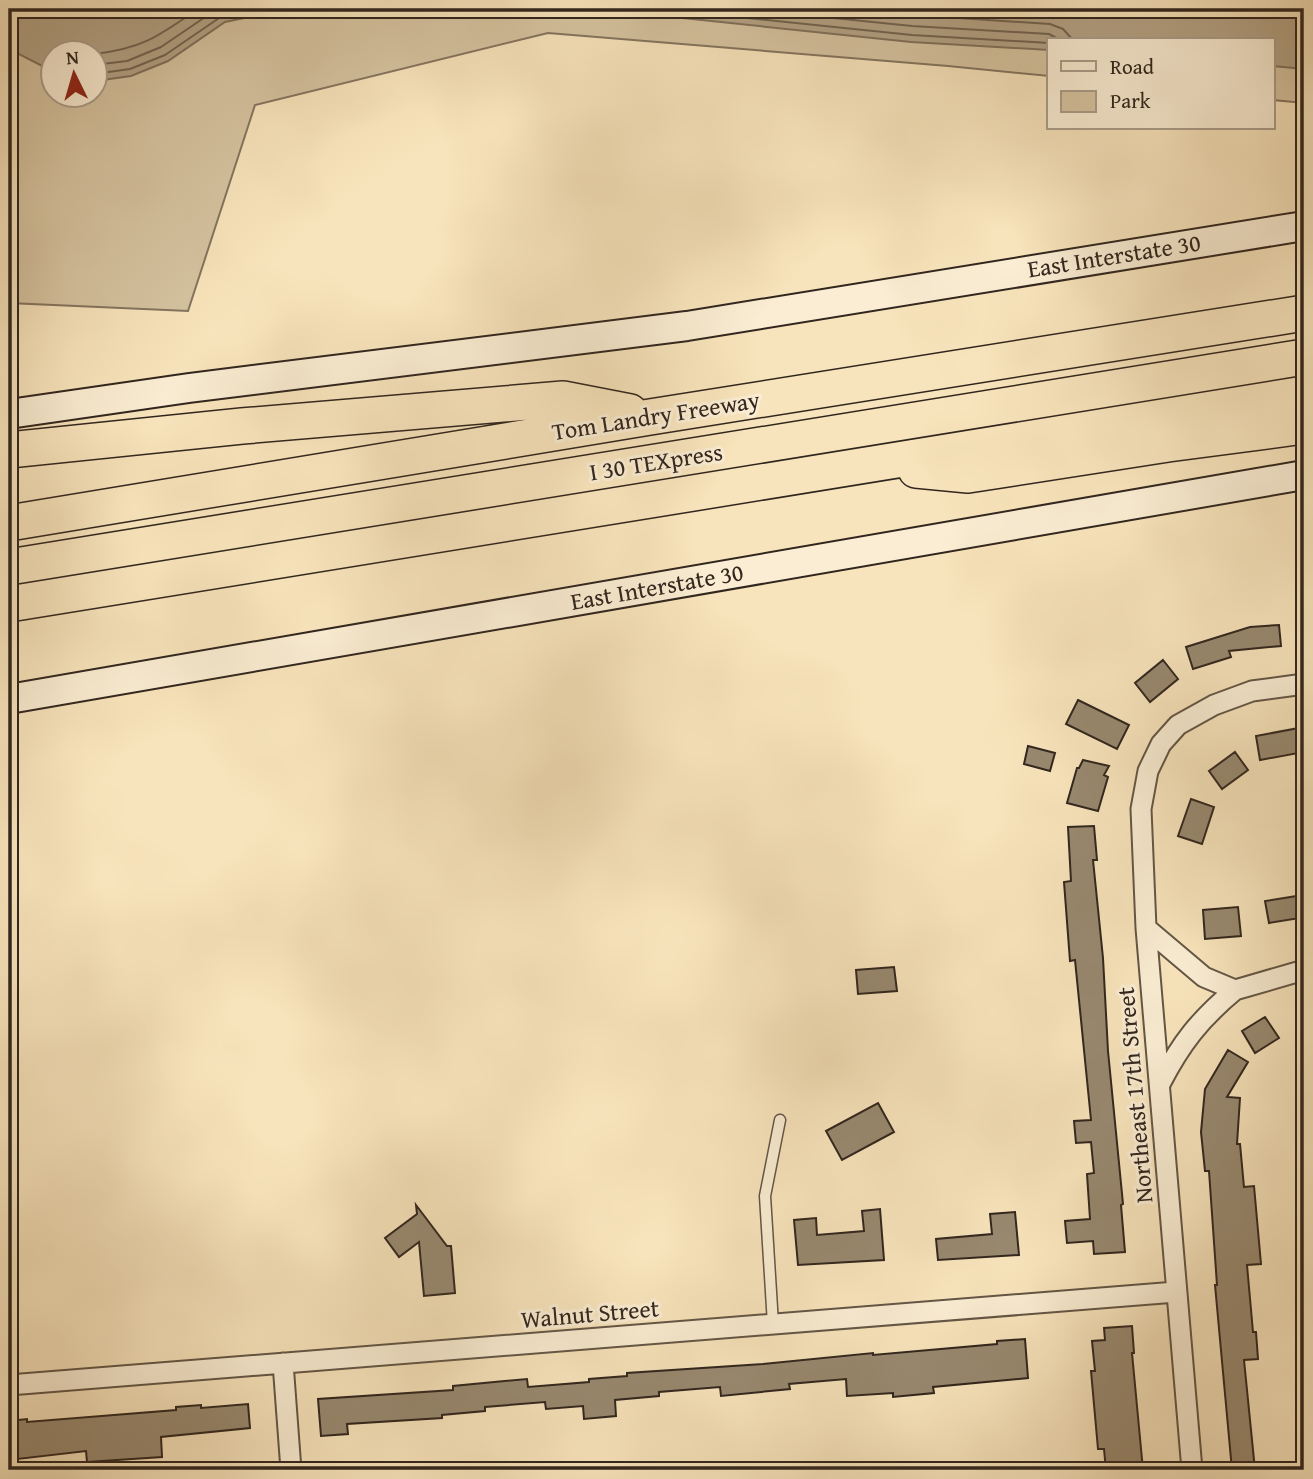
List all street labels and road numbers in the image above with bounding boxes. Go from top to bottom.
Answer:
street label: East Interstate 30 [1025,225,1203,286]
street label: Tom Landry Freeway [550,382,762,449]
street label: I 30 TEXpress [587,434,725,489]
street label: East Interstate 30 [568,554,746,619]
street label: Northeast 17th Street [1108,985,1161,1205]
street label: Walnut Street [519,1290,661,1337]

